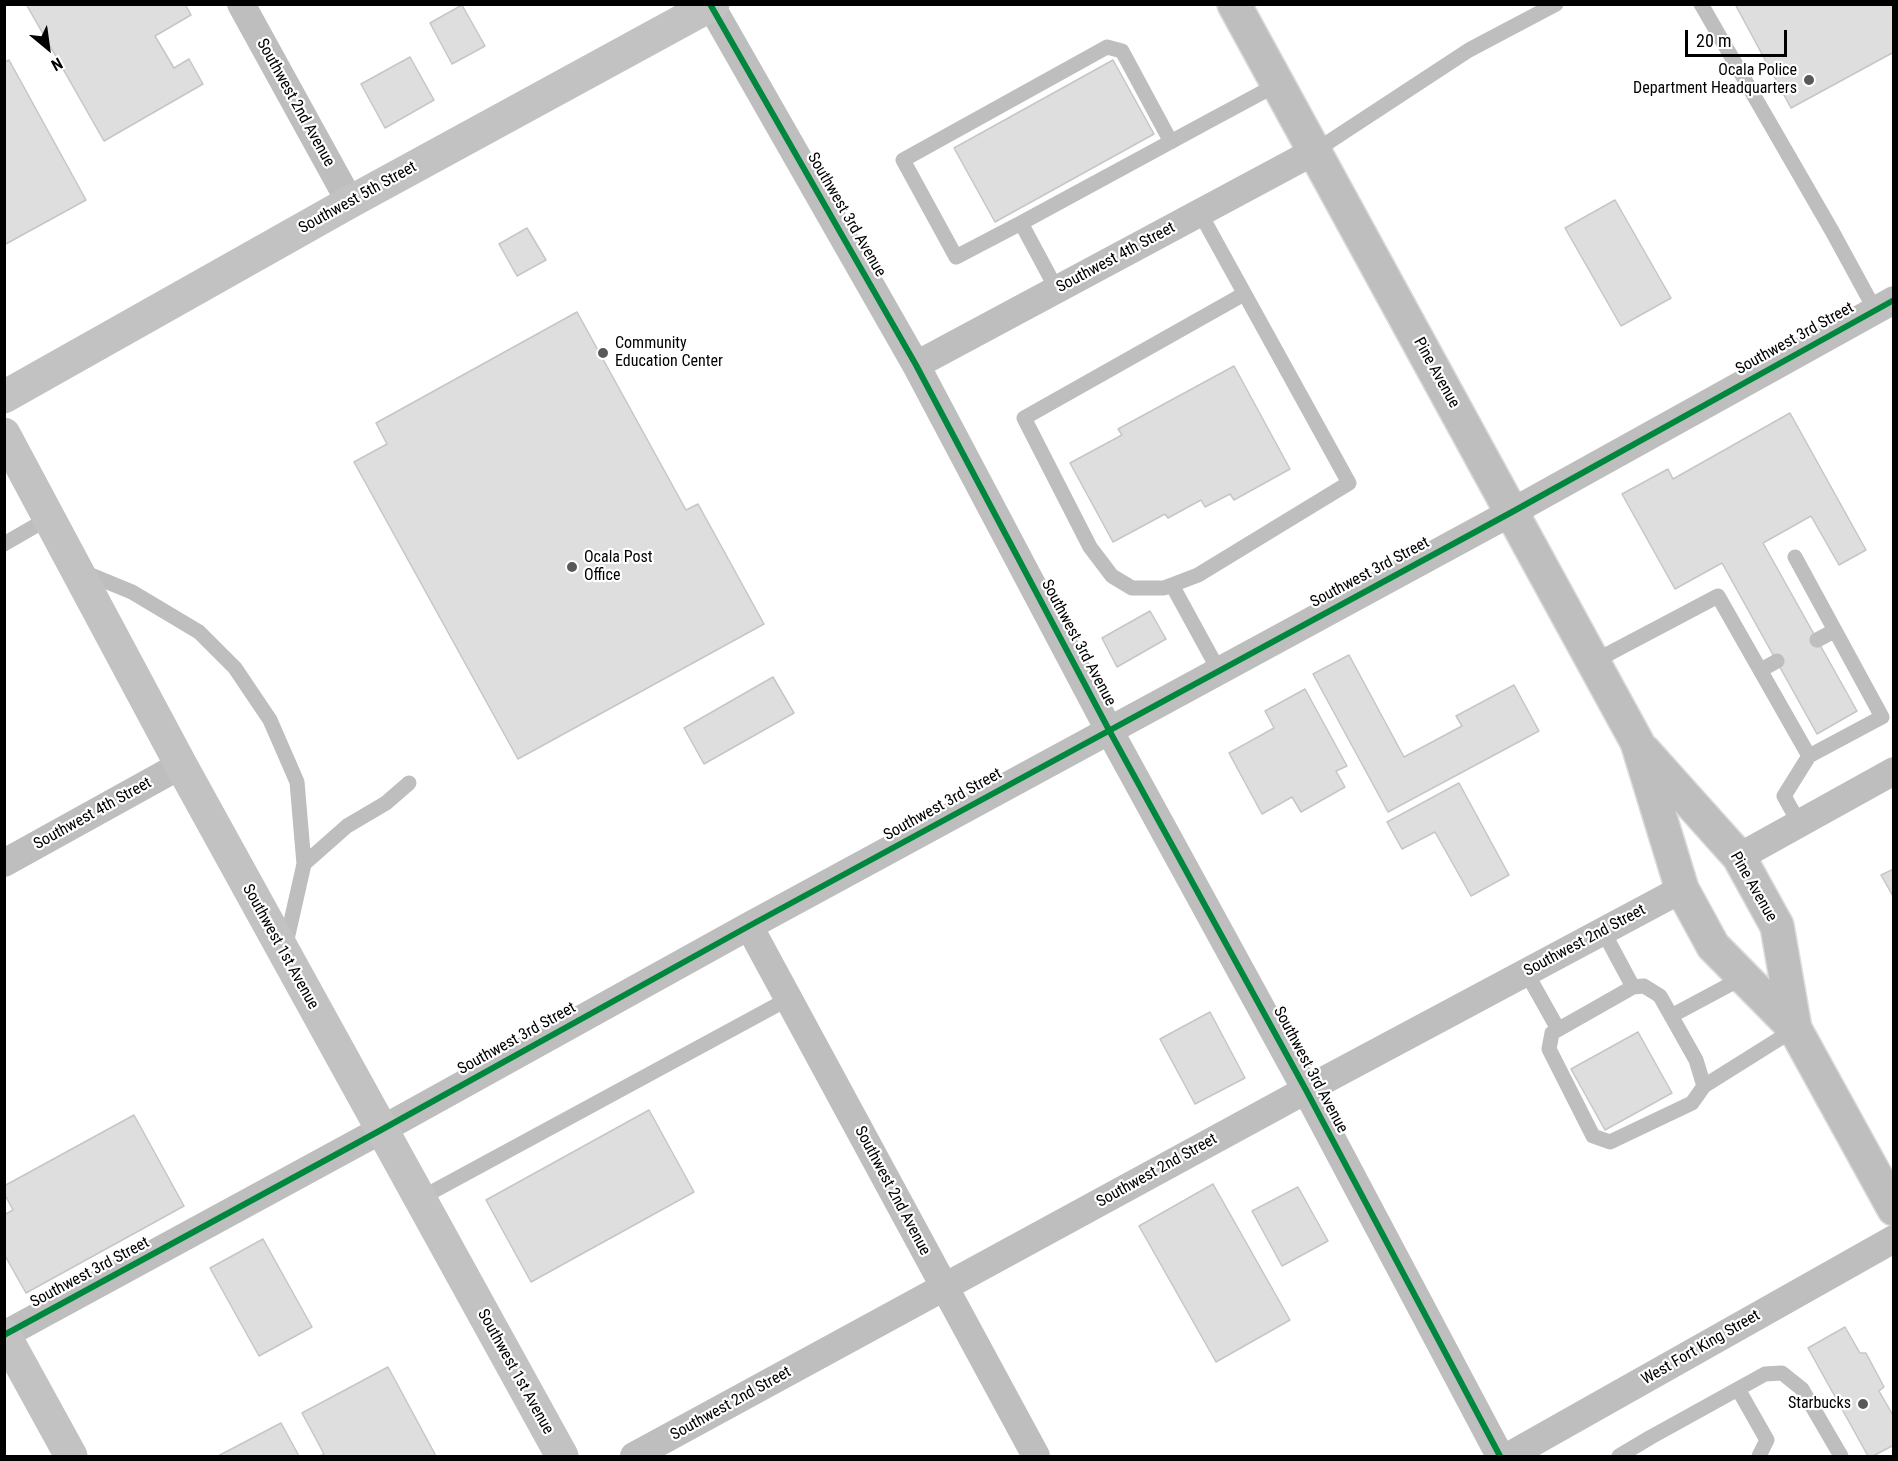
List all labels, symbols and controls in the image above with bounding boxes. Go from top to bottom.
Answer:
north arrow [18,18,78,78]
scale bar [1688,18,1790,56]
text: 20 m [1696,30,1731,51]
street label: Southwest 2nd Avenue [252,36,338,170]
text: N [48,53,66,75]
place label: Ocala Police Department Headquarters [1633,61,1797,99]
marker: Ocala Police Department Headquarters [1802,73,1816,87]
street label: Southwest 3rd Avenue [803,149,889,281]
street label: Southwest 5th Street [296,158,420,238]
street label: Southwest 4th Street [1053,219,1179,297]
street label: Southwest 3rd Street [1733,299,1857,379]
place label: Community Education Center [615,334,723,372]
street label: Pine Avenue [1409,334,1463,412]
marker: Community Education Center [596,346,610,360]
street label: Southwest 3rd Street [1307,534,1433,612]
place label: Ocala Post Office [584,548,653,586]
marker: Ocala Post Office [565,560,579,574]
street label: Southwest 3rd Avenue [1037,577,1119,709]
street label: Southwest 3rd Street [881,765,1005,845]
street label: Southwest 4th Street [31,774,155,854]
street label: Pine Avenue [1725,849,1781,925]
street label: Southwest 1st Avenue [238,881,322,1013]
street label: Southwest 2nd Street [1521,901,1649,981]
street label: Southwest 3rd Street [455,999,579,1079]
street label: Southwest 3rd Avenue [1269,1004,1351,1136]
street label: Southwest 2nd Avenue [850,1123,934,1259]
street label: Southwest 2nd Street [1093,1130,1221,1212]
street label: Southwest 3rd Street [27,1234,153,1312]
street label: Southwest 1st Avenue [473,1306,557,1438]
street label: West Fort King Street [1638,1306,1764,1390]
street label: Southwest 2nd Street [667,1363,795,1445]
place label: Starbucks [1788,1394,1851,1414]
marker: Starbucks [1856,1397,1870,1411]

